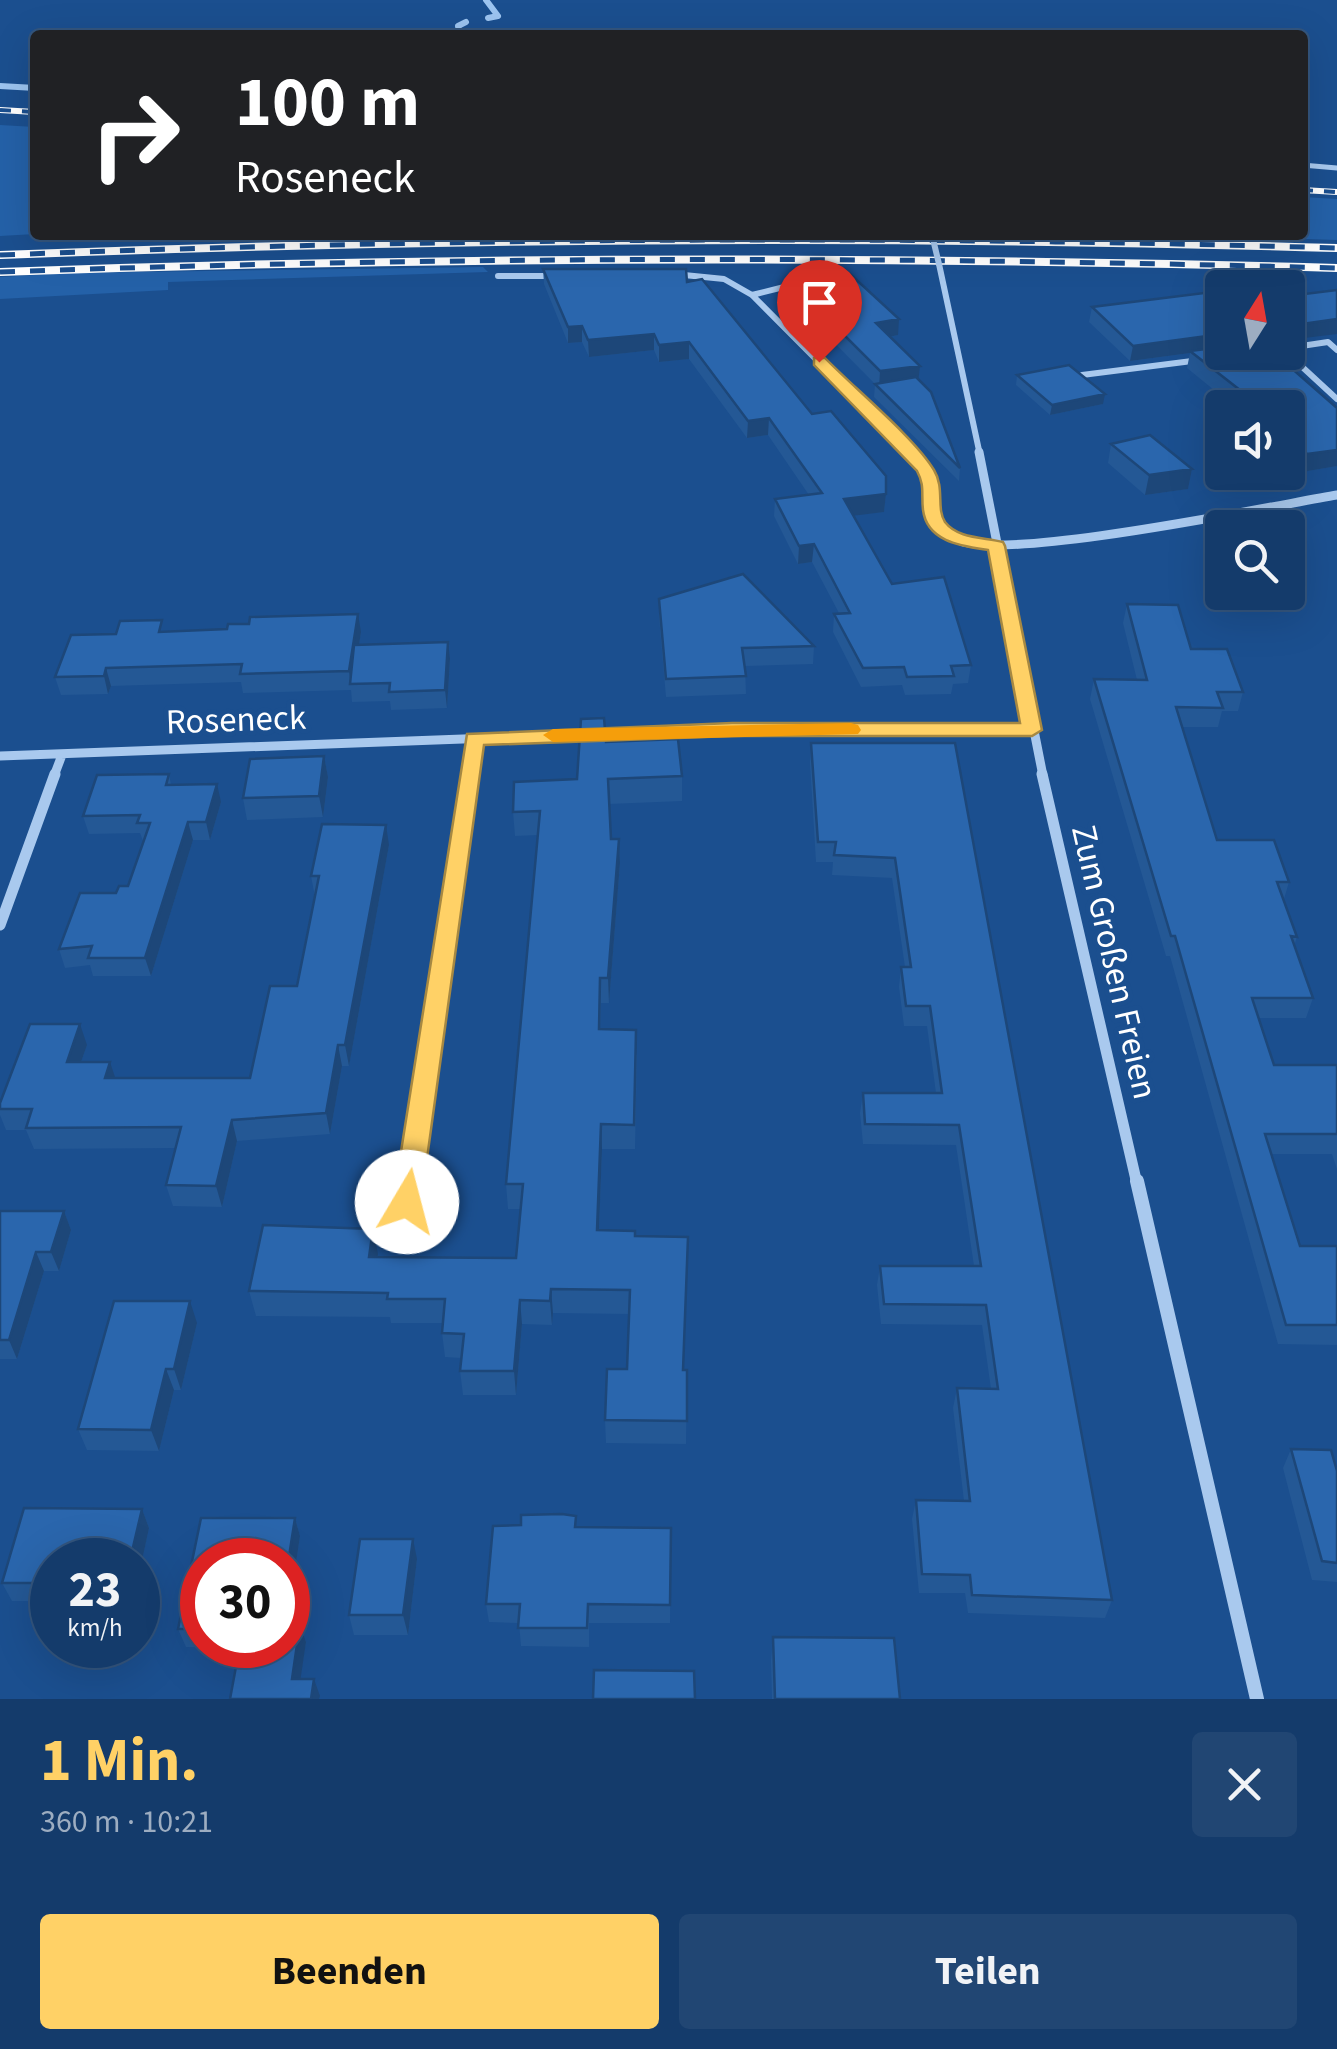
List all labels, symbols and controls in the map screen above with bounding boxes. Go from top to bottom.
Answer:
text: 100 m [235,53,420,153]
icon: right [70,70,200,200]
text: Roseneck [235,146,415,210]
pin [777,260,862,363]
north arrow [1205,270,1305,370]
map controls [1205,270,1305,610]
icon: arrive [792,275,847,330]
button: sound [1205,390,1305,490]
button: search [1205,510,1305,610]
street label: Roseneck [165,693,308,747]
street label: Zum Großen Freien [1058,820,1170,1104]
position arrow [355,1150,459,1254]
speed limit sign: 30 [180,1538,310,1668]
text: 23 [69,1555,121,1626]
text: km/h [67,1610,123,1646]
text: 1 Min. [40,1719,198,1804]
button: close [1192,1732,1297,1837]
text: 360 m · 10:21 [40,1799,213,1845]
button: Beenden [40,1914,659,2029]
button: Teilen [679,1914,1297,2029]

